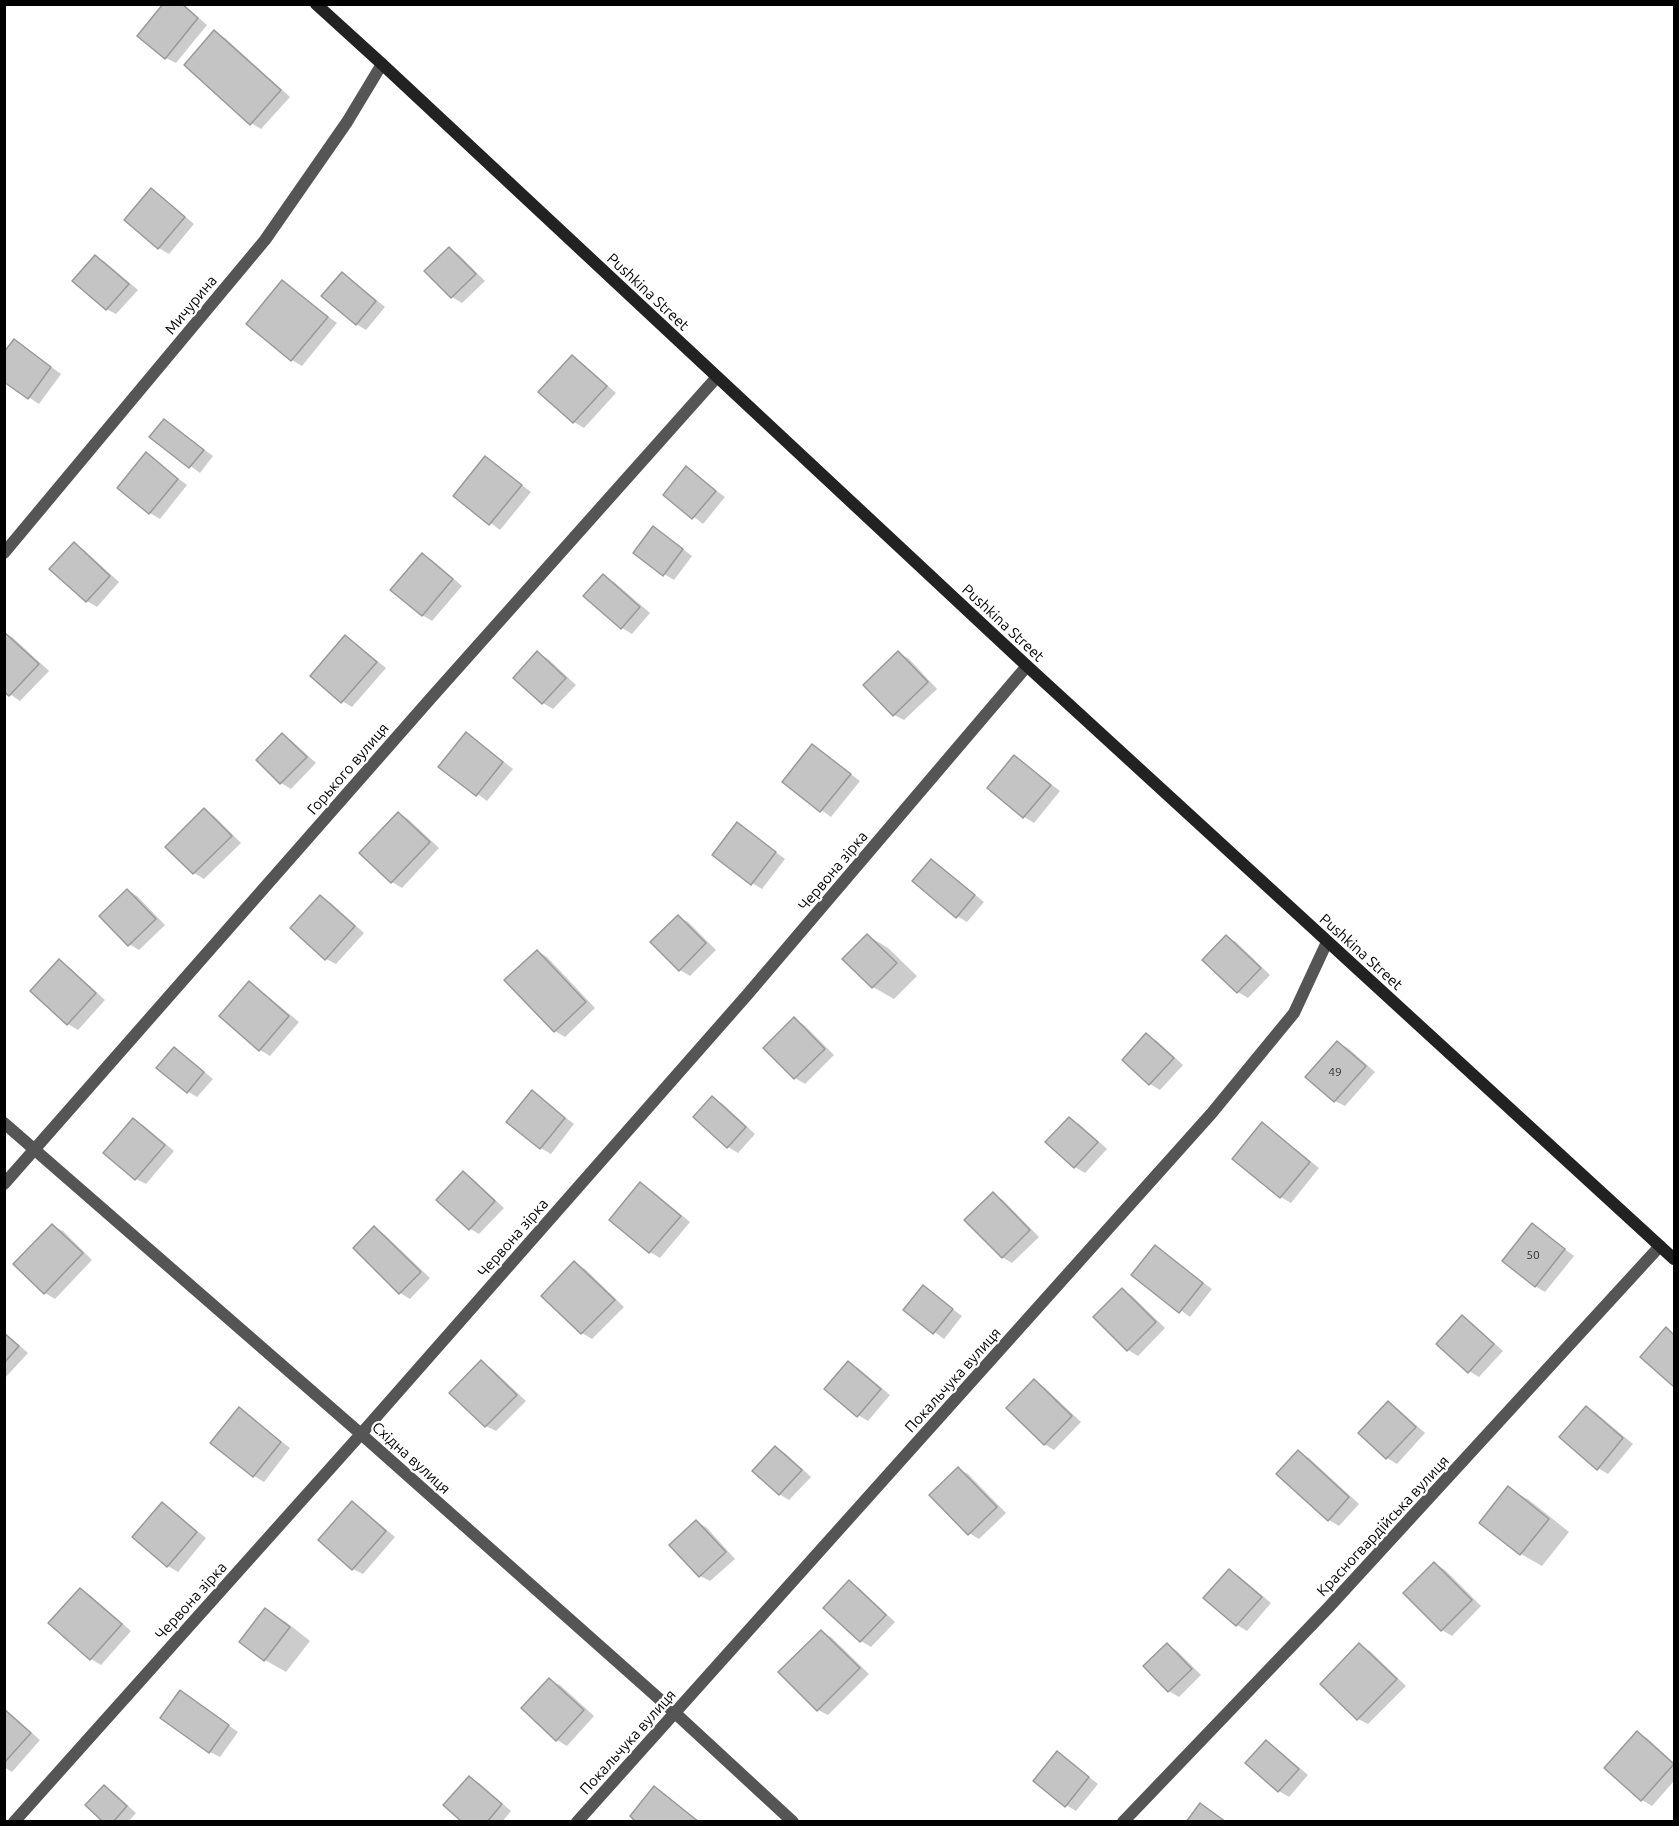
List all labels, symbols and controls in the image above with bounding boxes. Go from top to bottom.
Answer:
street label: Pushkina Street [603,249,693,335]
street label: Мичурина [161,272,221,338]
street label: Pushkina Street [958,580,1048,666]
street label: Горького вулиця [303,720,393,818]
street label: Червона зірка [795,828,871,914]
street label: Pushkina Street [1316,910,1406,994]
house number: 49 [1328,1065,1342,1079]
street label: Червона зірка [474,1195,552,1281]
house number: 50 [1526,1248,1540,1262]
street label: Покальчука вулиця [901,1324,1005,1436]
street label: Східна вулиця [368,1418,454,1498]
street label: Красногвардійська вулиця [1313,1452,1453,1600]
street label: Червона зірка [151,1558,231,1644]
street label: Покальчука вулиця [576,1686,680,1798]

